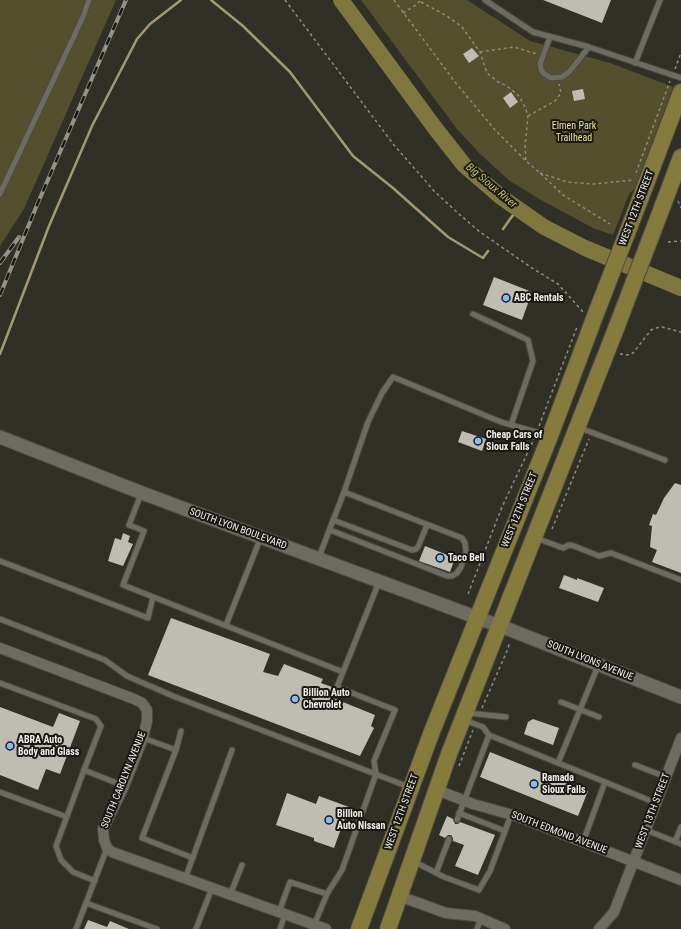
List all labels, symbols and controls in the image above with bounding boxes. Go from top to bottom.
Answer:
park label: Elmen Park Trailhead [552,120,596,144]
water label: Big Sioux River [463,161,519,211]
street label: WEST 12TH STREET [617,169,657,247]
place label: ABC Rentals [514,292,564,304]
marker: ABC Rentals [501,293,511,303]
place label: Cheap Cars of Sioux Falls [486,429,542,452]
marker: Cheap Cars of Sioux Falls [473,436,483,446]
street label: WEST 12TH STREET [499,471,541,549]
street label: SOUTH LYON BOULEVARD [188,506,288,552]
place label: Taco Bell [448,552,485,564]
marker: Taco Bell [435,553,445,563]
street label: SOUTH LYONS AVENUE [545,638,635,684]
place label: Billion Auto Chevrolet [303,687,350,710]
marker: Billion Auto Chevrolet [290,694,300,704]
street label: SOUTH CAROLYN AVENUE [99,730,149,830]
place label: ABRA Auto Body and Glass [18,734,79,758]
marker: ABRA Auto Body and Glass [5,741,15,751]
street label: WEST 12TH STREET [383,772,421,852]
place label: Ramada Sioux Falls [542,772,586,796]
street label: WEST 13TH STREET [633,772,673,850]
marker: Ramada Sioux Falls [529,779,539,789]
place label: Billion Auto Nissan [337,808,385,832]
street label: SOUTH EDMOND AVENUE [509,809,609,857]
marker: Billion Auto Nissan [324,815,334,825]

